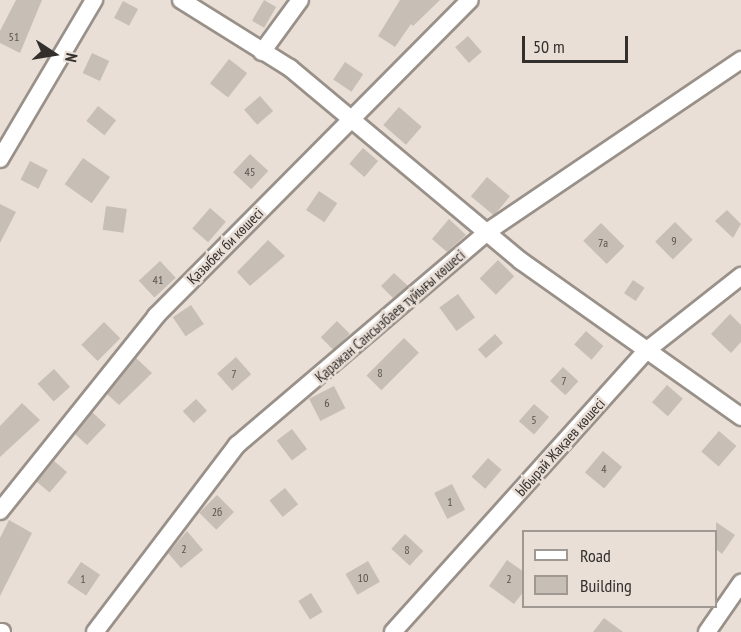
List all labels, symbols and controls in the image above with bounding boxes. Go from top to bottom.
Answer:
north arrow [24,24,84,84]
scale bar [525,24,632,62]
house number: 51 [9,30,19,44]
text: 50 m [533,35,565,58]
text: N [61,51,82,64]
house number: 45 [245,165,255,179]
street label: Қазыбек би көшесі [183,204,267,288]
house number: 9 [671,234,677,248]
house number: 7а [598,236,608,250]
street label: Қаражан Сансызбаев тұйығы көшесі [311,246,469,386]
house number: 41 [153,273,163,287]
house number: 8 [377,366,383,380]
house number: 7 [231,367,237,381]
house number: 7 [561,374,567,388]
street label: Ыбырай Жақаев көшесі [511,394,609,500]
house number: 6 [324,396,330,410]
house number: 5 [531,413,537,427]
house number: 4 [601,462,607,476]
house number: 1 [447,495,453,509]
house number: 2б [212,505,222,519]
legend [522,530,717,608]
house number: 2 [181,542,187,556]
house number: 8 [404,543,410,557]
text: Road [580,544,611,567]
house number: 10 [358,571,368,585]
house number: 1 [80,572,86,586]
house number: 2 [506,572,512,586]
text: Building [580,574,632,597]

